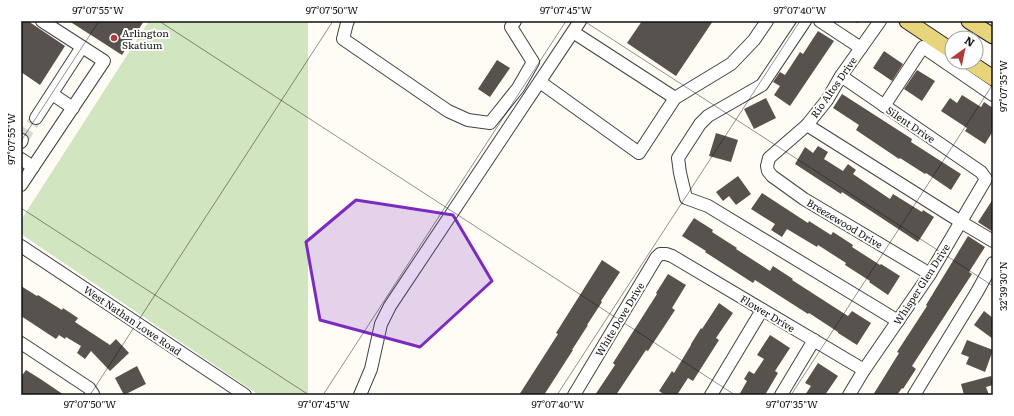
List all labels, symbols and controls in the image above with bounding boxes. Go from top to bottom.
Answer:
text: 97°07'55"W [72,2,124,17]
text: 97°07'50"W [306,2,358,17]
text: 97°07'45"W [540,2,592,17]
text: 97°07'40"W [774,2,826,17]
place label: Arlington Skatium [122,25,169,52]
north arrow [944,30,984,70]
text: N [962,32,978,50]
marker: Arlington Skatium [109,33,119,43]
street label: Rio Altos Drive [806,53,860,121]
text: 97°07'35"W [995,60,1010,112]
street label: Silent Drive [883,102,939,146]
text: 97°07'55"W [3,113,18,165]
street label: Breezewood Drive [804,194,886,252]
street label: Whisper Glen Drive [889,240,953,328]
text: 32°39'30"N [995,261,1010,311]
street label: White Dove Drive [591,279,647,359]
street label: West Nathan Lowe Road [81,282,185,358]
street label: Flower Drive [738,291,798,335]
text: 97°07'50"W [64,396,116,411]
text: 97°07'45"W [298,396,350,411]
text: 97°07'40"W [532,396,584,411]
text: 97°07'35"W [766,396,818,411]

